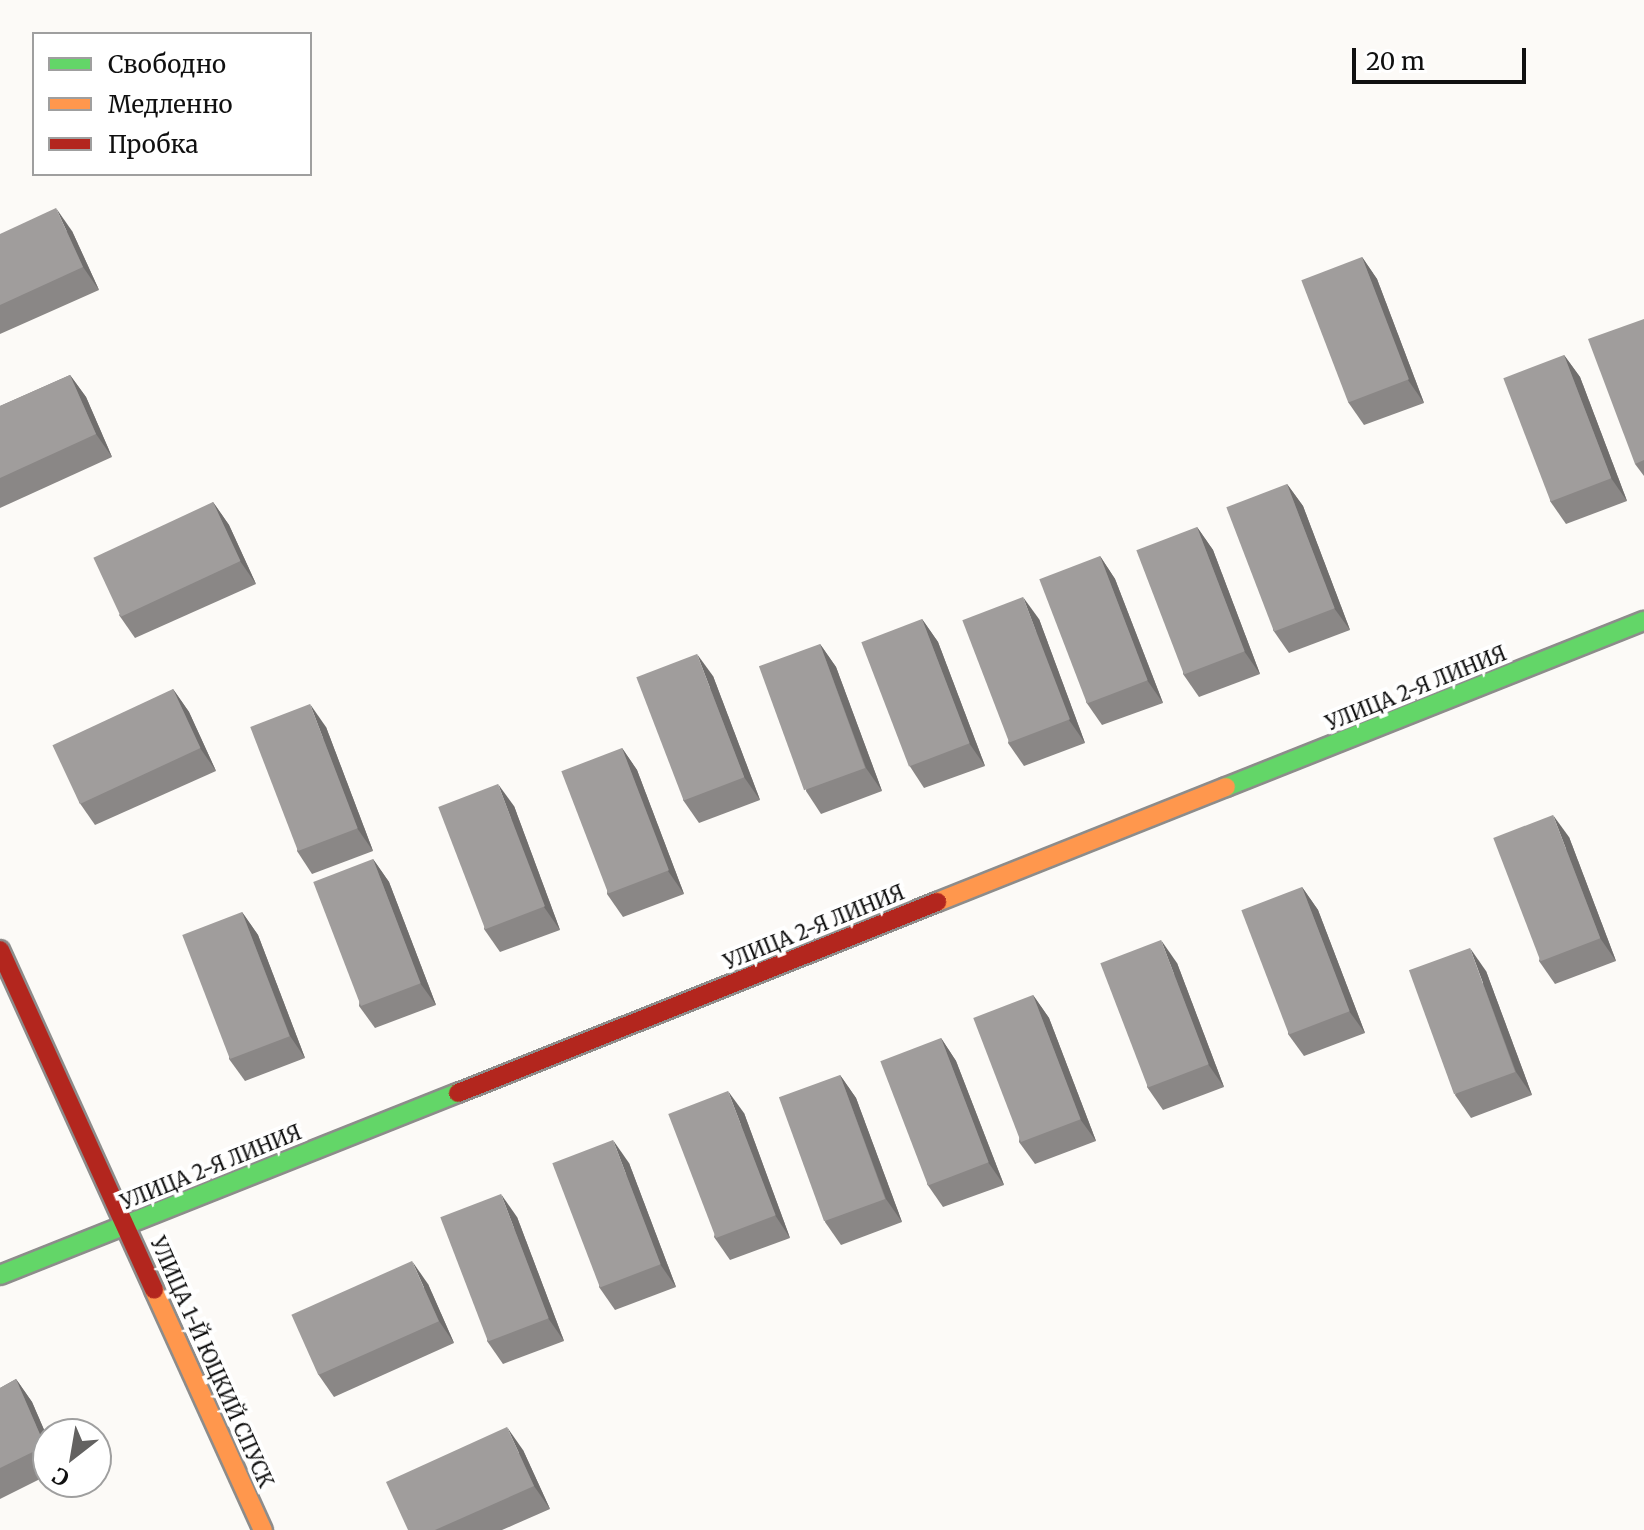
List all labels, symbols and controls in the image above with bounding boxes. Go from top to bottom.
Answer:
legend [32,32,312,176]
scale bar [1356,32,1530,82]
text: 20 m [1366,46,1425,77]
text: Свободно [108,49,226,80]
text: Медленно [108,89,232,120]
text: Пробка [108,129,198,160]
street label: УЛИЦА 2-Я ЛИНИЯ [1322,641,1510,735]
street label: УЛИЦА 2-Я ЛИНИЯ [720,880,908,974]
street label: УЛИЦА 2-Я ЛИНИЯ [117,1120,305,1214]
street label: УЛИЦА 1-Й ЮЦКИЙ СПУСК [146,1233,278,1491]
north arrow [32,1418,112,1498]
text: С [47,1461,74,1493]

